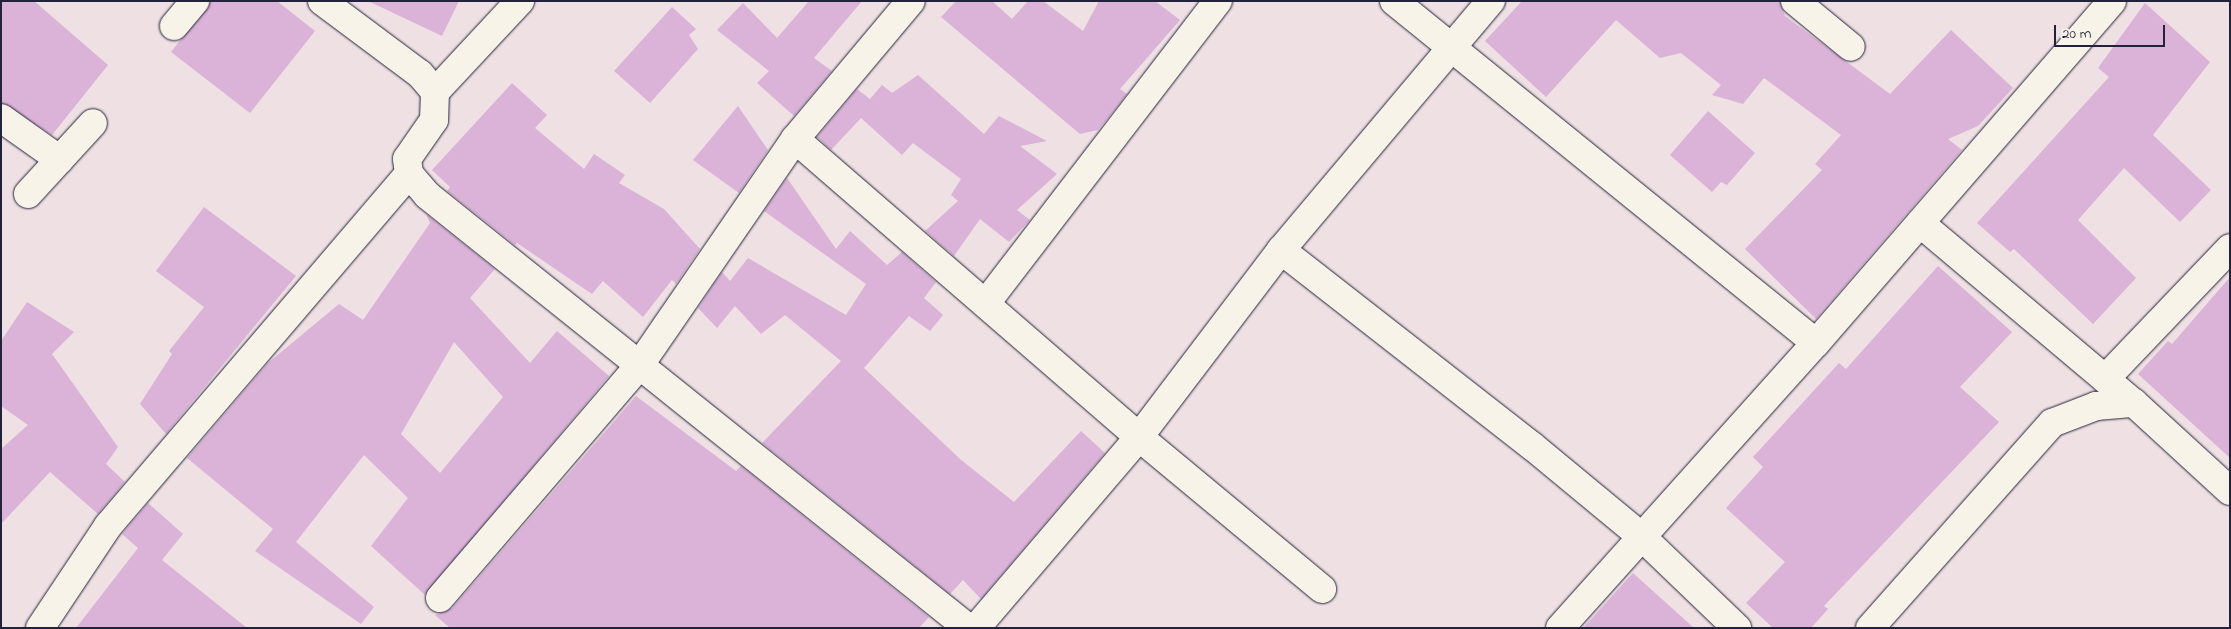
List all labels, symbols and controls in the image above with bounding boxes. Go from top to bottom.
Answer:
scale bar [2056,15,2167,47]
text: 20 m [2062,23,2091,45]

